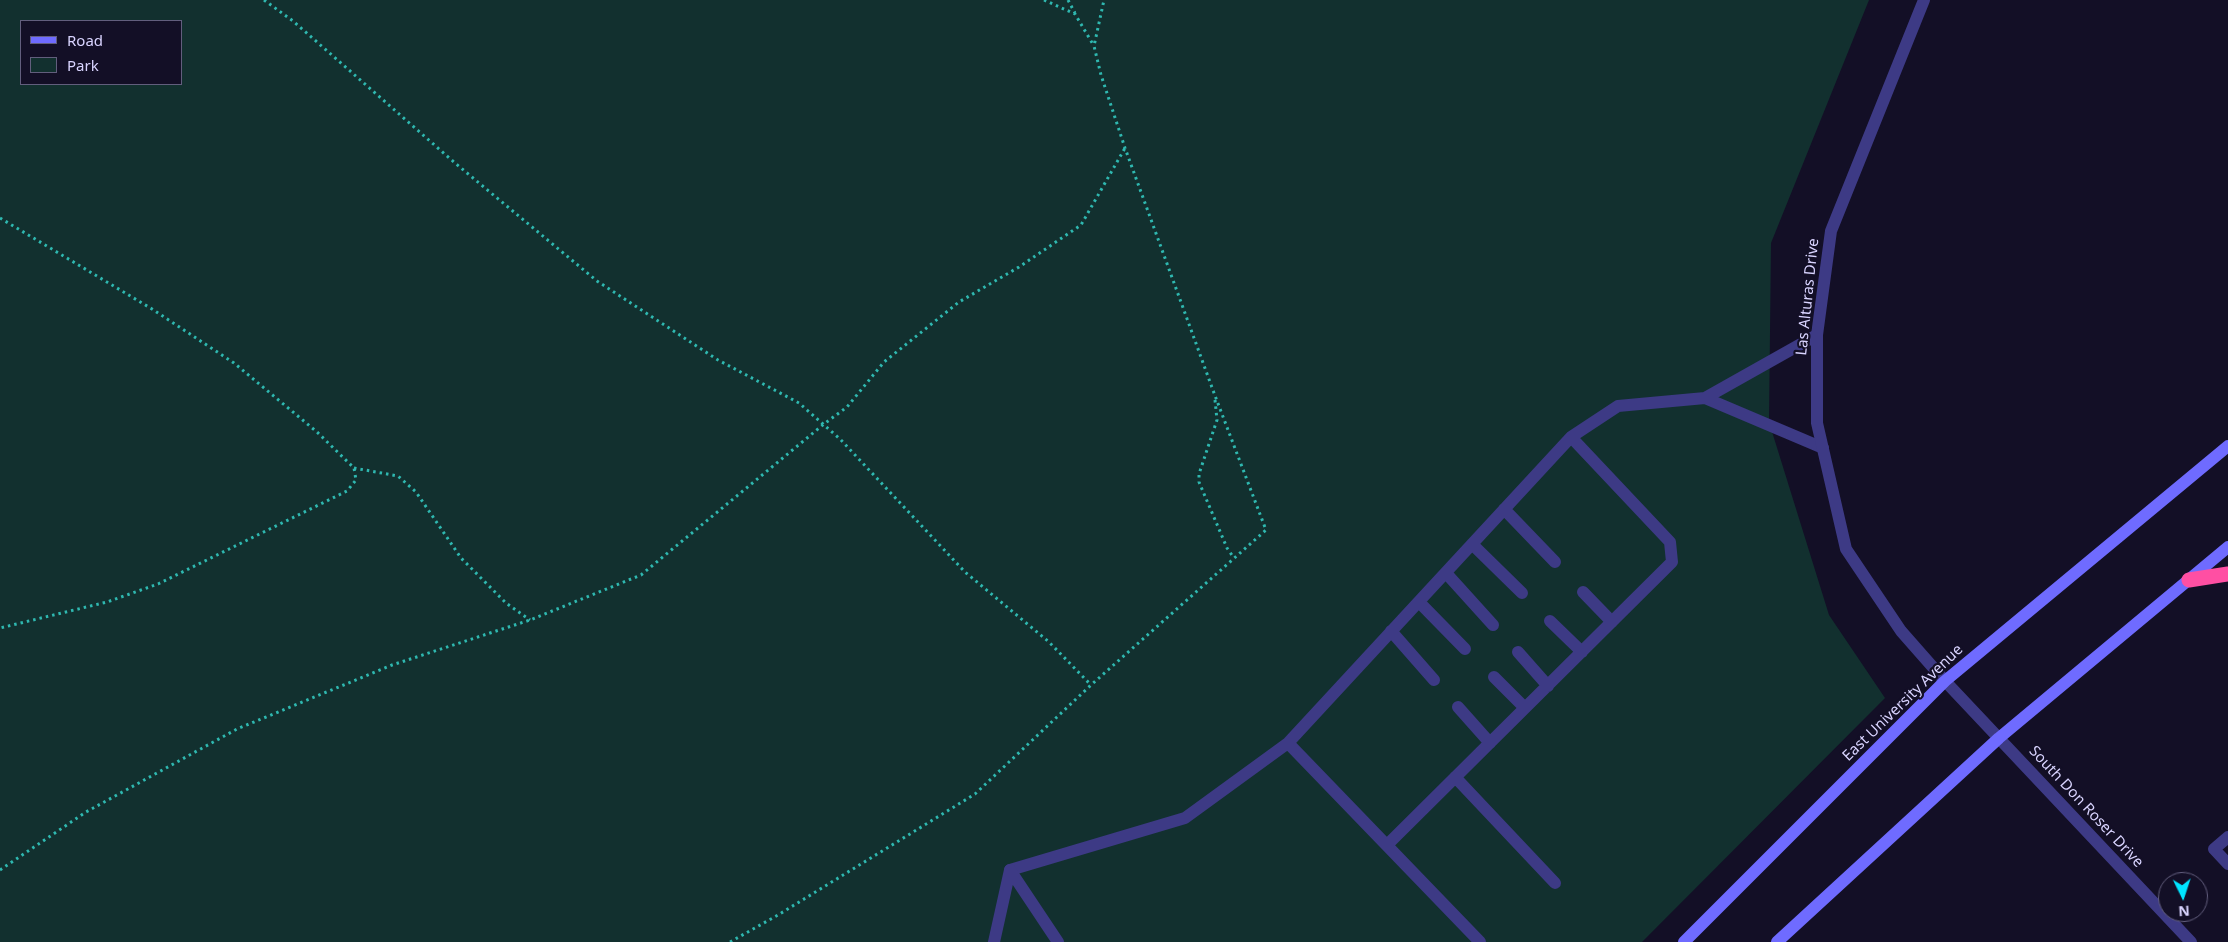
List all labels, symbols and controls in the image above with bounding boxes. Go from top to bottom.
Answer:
legend [20,20,182,85]
text: Road [67,30,103,50]
text: Park [67,55,99,75]
street label: Las Alturas Drive [1793,237,1823,357]
street label: East University Avenue [1839,641,1967,765]
street label: South Don Roser Drive [2025,743,2147,871]
north arrow [2158,872,2208,922]
text: N [2178,902,2190,921]

